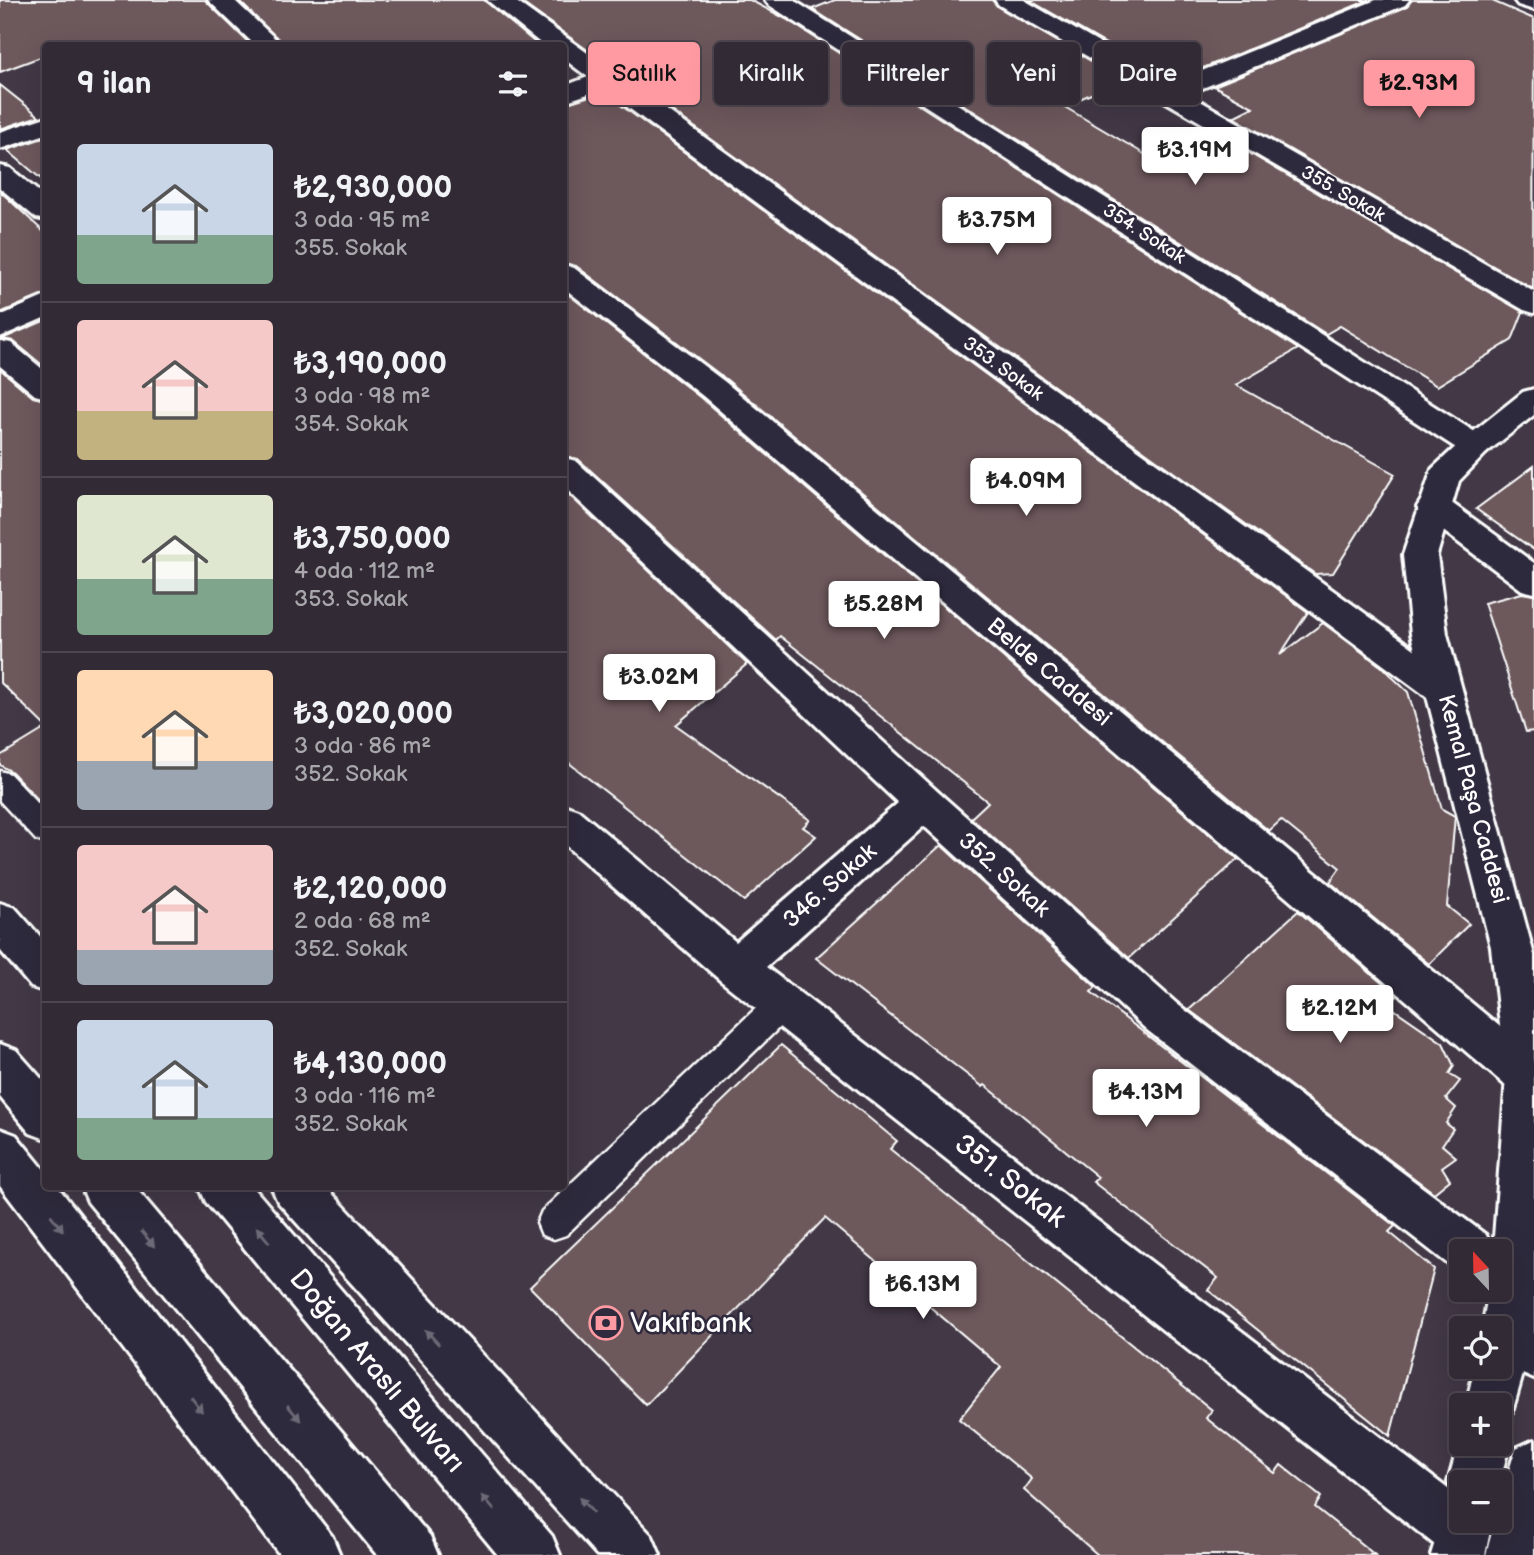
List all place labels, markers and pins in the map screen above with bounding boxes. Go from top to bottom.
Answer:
pin: ₺2.93M [1362,60,1476,120]
pin: ₺3.19M [1138,128,1252,187]
pin: ₺3.75M [940,198,1054,257]
pin: ₺4.09M [969,458,1083,518]
pin: ₺5.28M [827,582,941,641]
pin: ₺3.02M [602,654,716,714]
pin: ₺2.12M [1283,986,1397,1045]
pin: ₺4.13M [1089,1070,1203,1129]
pin: ₺6.13M [866,1262,980,1321]
bank icon: Vakıfbank [587,1304,625,1342]
place label: Vakıfbank [630,1307,751,1340]

